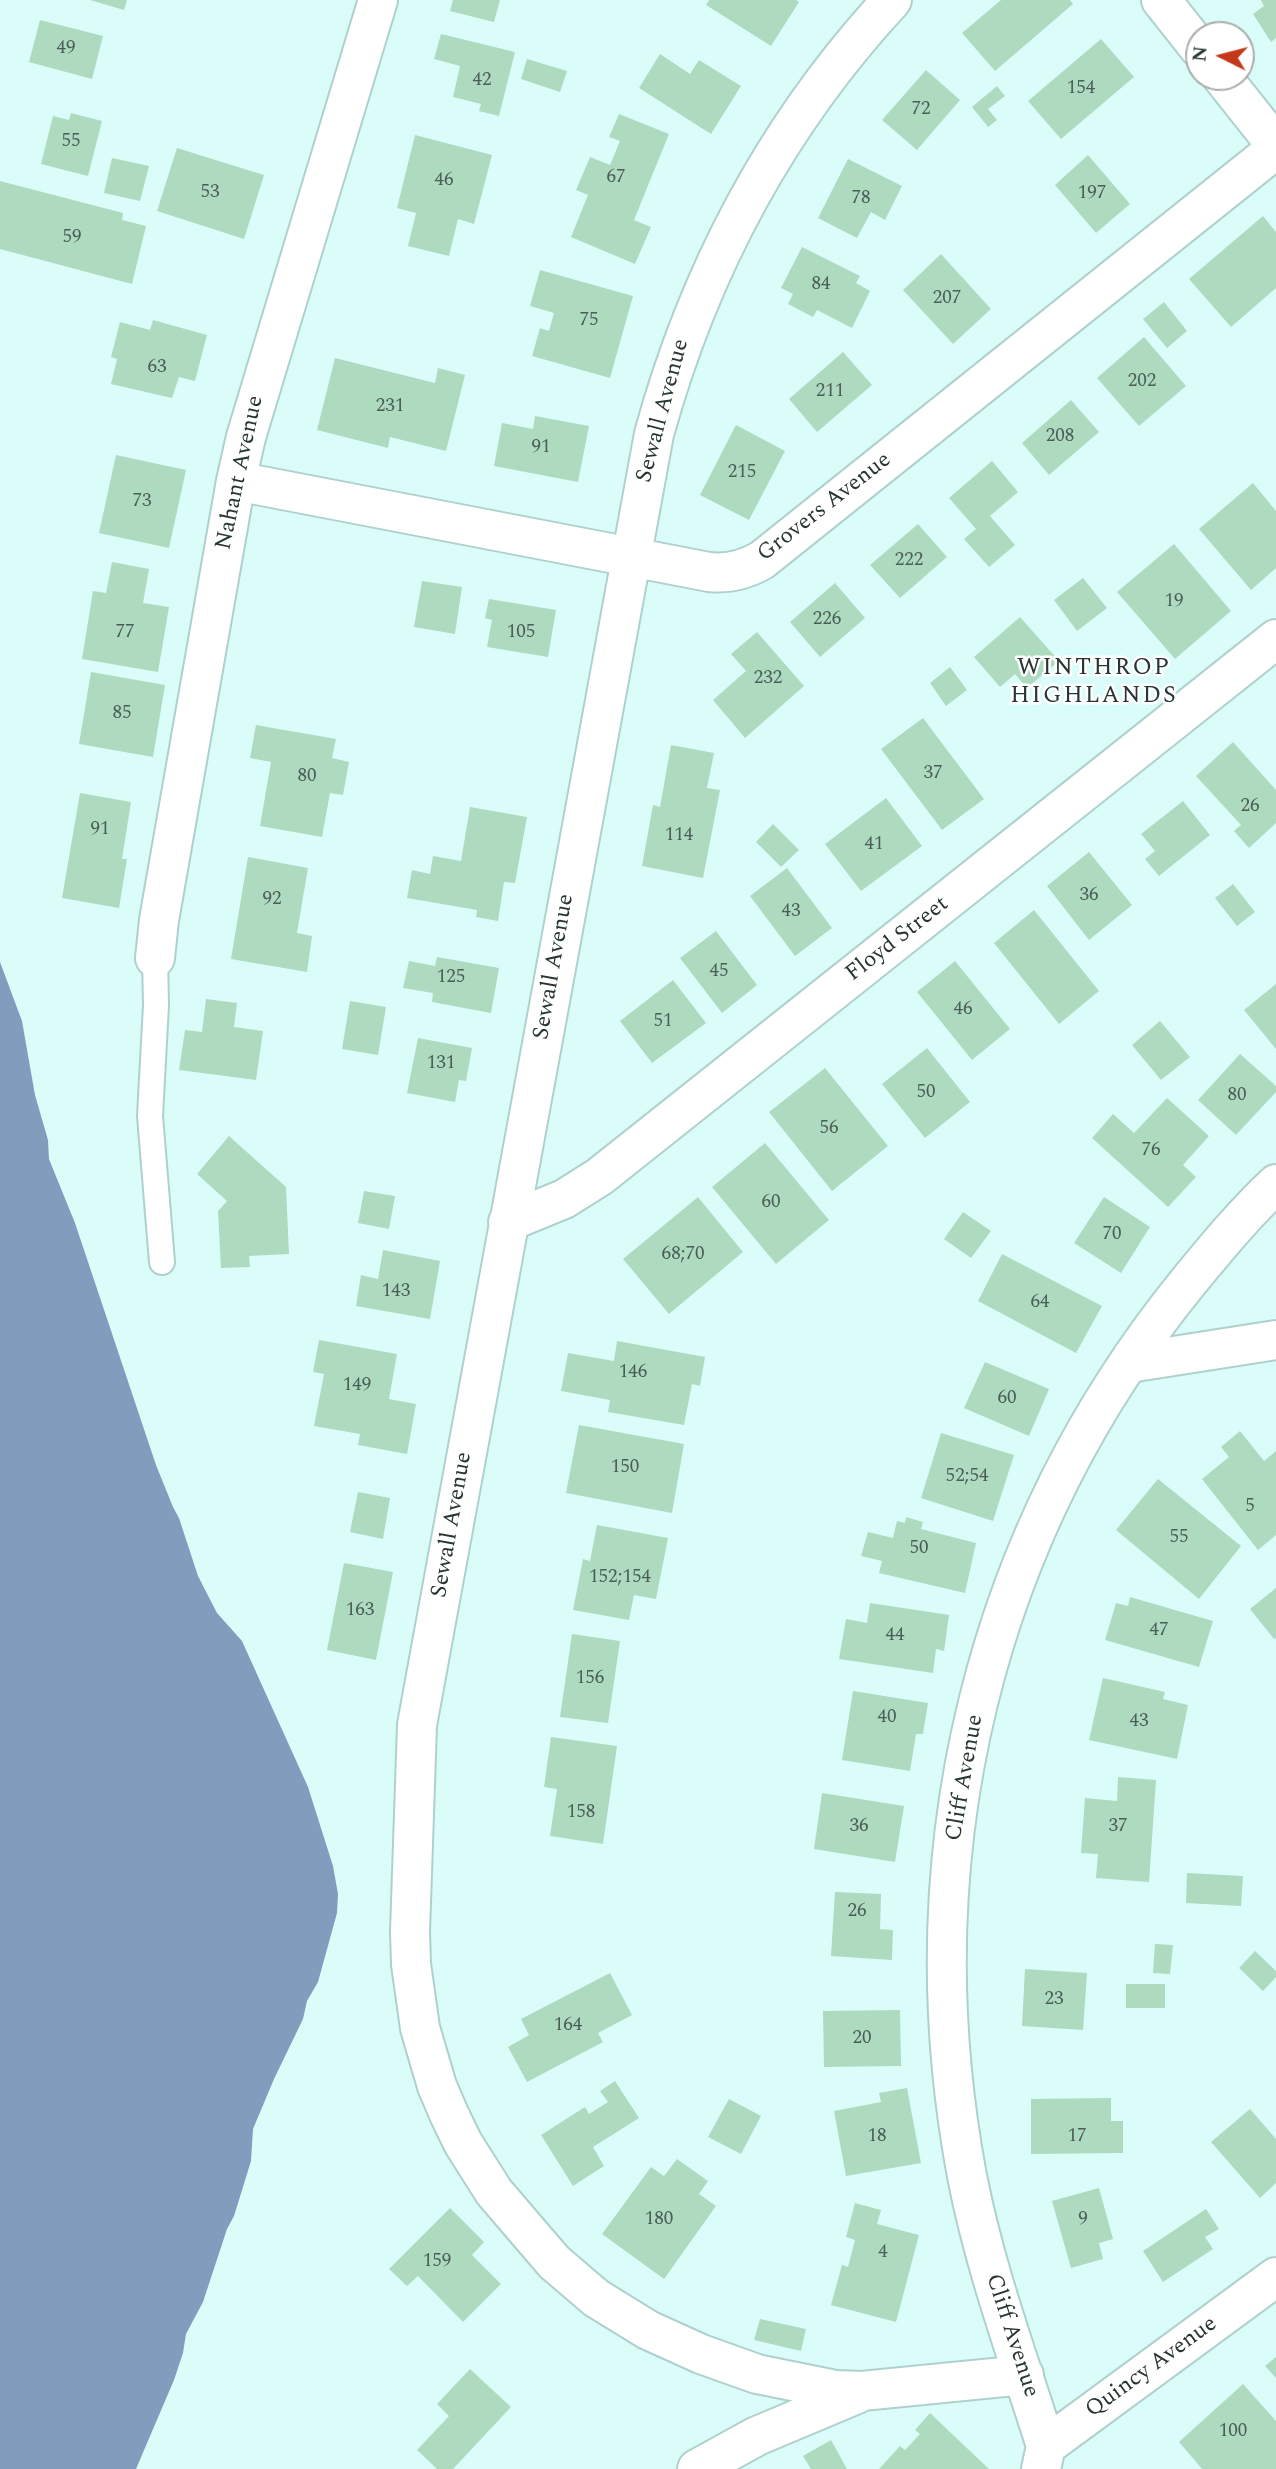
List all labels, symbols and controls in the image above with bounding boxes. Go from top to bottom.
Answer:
north arrow [1185,21,1255,91]
house number: 49 [57,38,75,60]
text: N [1185,45,1216,63]
house number: 42 [473,70,491,92]
house number: 154 [1067,78,1095,100]
house number: 72 [912,99,930,121]
house number: 55 [62,131,80,153]
house number: 67 [607,167,625,189]
house number: 46 [435,170,453,192]
house number: 53 [201,182,219,204]
house number: 197 [1078,183,1106,205]
house number: 78 [852,188,870,210]
house number: 59 [63,227,81,249]
house number: 84 [812,274,830,296]
house number: 207 [933,288,961,310]
house number: 75 [580,310,598,332]
street label: Sewall Avenue [632,336,696,486]
house number: 63 [148,357,166,379]
house number: 202 [1128,371,1156,393]
house number: 211 [816,381,844,403]
street label: Nahant Avenue [211,393,271,553]
house number: 231 [376,396,404,418]
house number: 208 [1046,426,1074,448]
house number: 91 [532,437,550,459]
street label: Grovers Avenue [753,447,897,569]
house number: 215 [728,462,756,484]
house number: 73 [133,491,151,513]
house number: 222 [895,550,923,572]
house number: 19 [1165,591,1183,613]
house number: 226 [813,609,841,631]
house number: 77 [116,622,134,644]
house number: 105 [507,622,535,644]
district label: WINTHROP HIGHLANDS [1011,655,1177,711]
house number: 232 [754,668,782,690]
house number: 85 [113,703,131,725]
house number: 37 [924,763,942,785]
house number: 80 [298,766,316,788]
house number: 26 [1241,796,1259,818]
house number: 91 [91,819,109,841]
house number: 114 [665,825,693,847]
house number: 41 [865,834,883,856]
house number: 36 [1080,885,1098,907]
house number: 92 [263,889,281,911]
street label: Floyd Street [841,891,955,989]
street label: Sewall Avenue [529,892,581,1042]
house number: 43 [782,901,800,923]
house number: 45 [710,961,728,983]
house number: 125 [437,967,465,989]
house number: 46 [954,999,972,1021]
house number: 51 [654,1011,672,1033]
house number: 131 [427,1053,455,1075]
house number: 50 [917,1082,935,1104]
house number: 80 [1228,1085,1246,1107]
house number: 56 [820,1118,838,1140]
house number: 76 [1142,1140,1160,1162]
house number: 60 [762,1192,780,1214]
house number: 70 [1103,1224,1121,1246]
house number: 68;70 [662,1244,704,1266]
house number: 143 [382,1281,410,1303]
house number: 64 [1031,1292,1049,1314]
house number: 146 [619,1362,647,1384]
house number: 149 [343,1375,371,1397]
house number: 60 [998,1388,1016,1410]
street label: Sewall Avenue [427,1450,479,1600]
house number: 150 [611,1457,639,1479]
house number: 52;54 [946,1466,988,1488]
house number: 5 [1245,1496,1255,1518]
house number: 55 [1170,1527,1188,1549]
house number: 50 [910,1538,928,1560]
house number: 152;154 [589,1567,651,1589]
house number: 163 [346,1600,374,1622]
house number: 47 [1150,1620,1168,1642]
house number: 44 [886,1625,904,1647]
house number: 156 [576,1668,604,1690]
house number: 40 [878,1707,896,1729]
house number: 43 [1130,1711,1148,1733]
street label: Cliff Avenue [941,1713,991,1843]
house number: 158 [567,1802,595,1824]
house number: 36 [850,1816,868,1838]
house number: 37 [1109,1816,1127,1838]
house number: 26 [848,1901,866,1923]
house number: 23 [1045,1989,1063,2011]
house number: 164 [554,2015,582,2037]
house number: 20 [853,2028,871,2050]
house number: 18 [868,2126,886,2148]
house number: 17 [1068,2126,1086,2148]
house number: 180 [645,2209,673,2231]
house number: 9 [1078,2209,1088,2231]
house number: 4 [878,2242,888,2264]
house number: 159 [423,2251,451,2273]
street label: Cliff Avenue [978,2271,1044,2401]
street label: Quincy Avenue [1081,2311,1223,2425]
house number: 100 [1219,2421,1247,2443]

